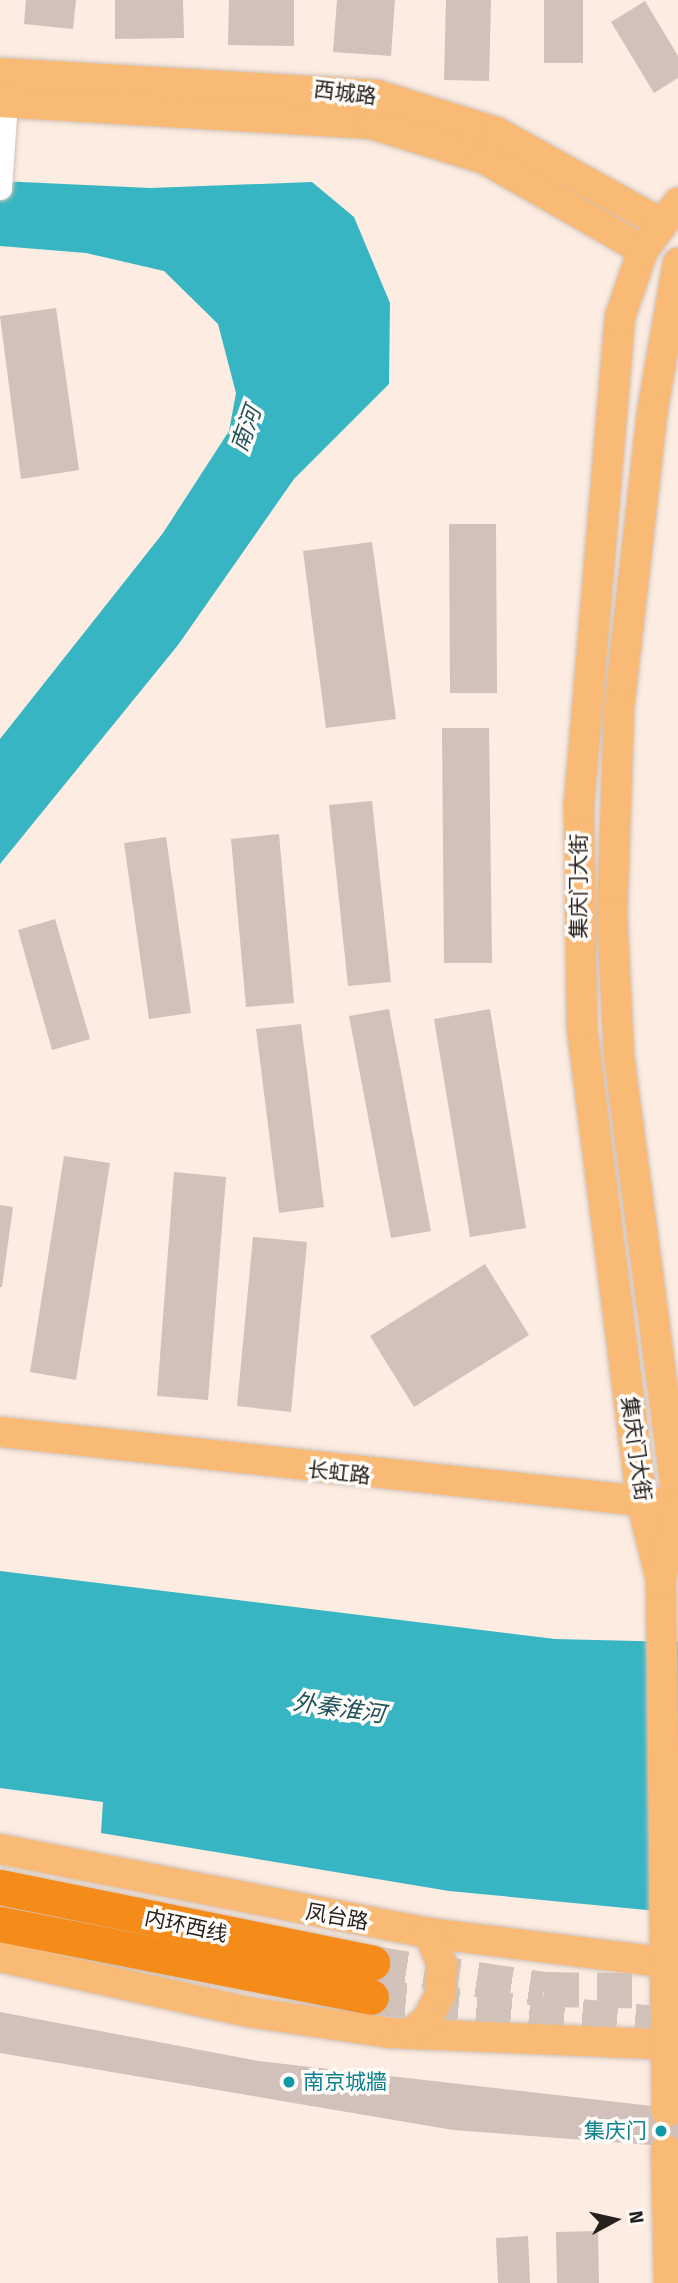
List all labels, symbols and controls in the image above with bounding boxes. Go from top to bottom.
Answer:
street label: 西城路 [312,77,378,109]
water label: 南河 [225,403,267,455]
street label: 集庆门大街 [566,834,592,938]
street label: 集庆门大街 [616,1395,656,1503]
street label: 长虹路 [306,1457,372,1489]
water label: 外秦淮河 [292,1688,386,1728]
street label: 凤台路 [304,1899,370,1935]
street label: 内环西线 [142,1905,230,1947]
place label: 南京城牆 [303,2069,387,2095]
marker: 南京城牆 [281,2074,297,2090]
place label: 集庆门 [584,2118,647,2144]
marker: 集庆门 [653,2123,669,2139]
north arrow [580,2185,650,2255]
text: N [624,2209,649,2225]

